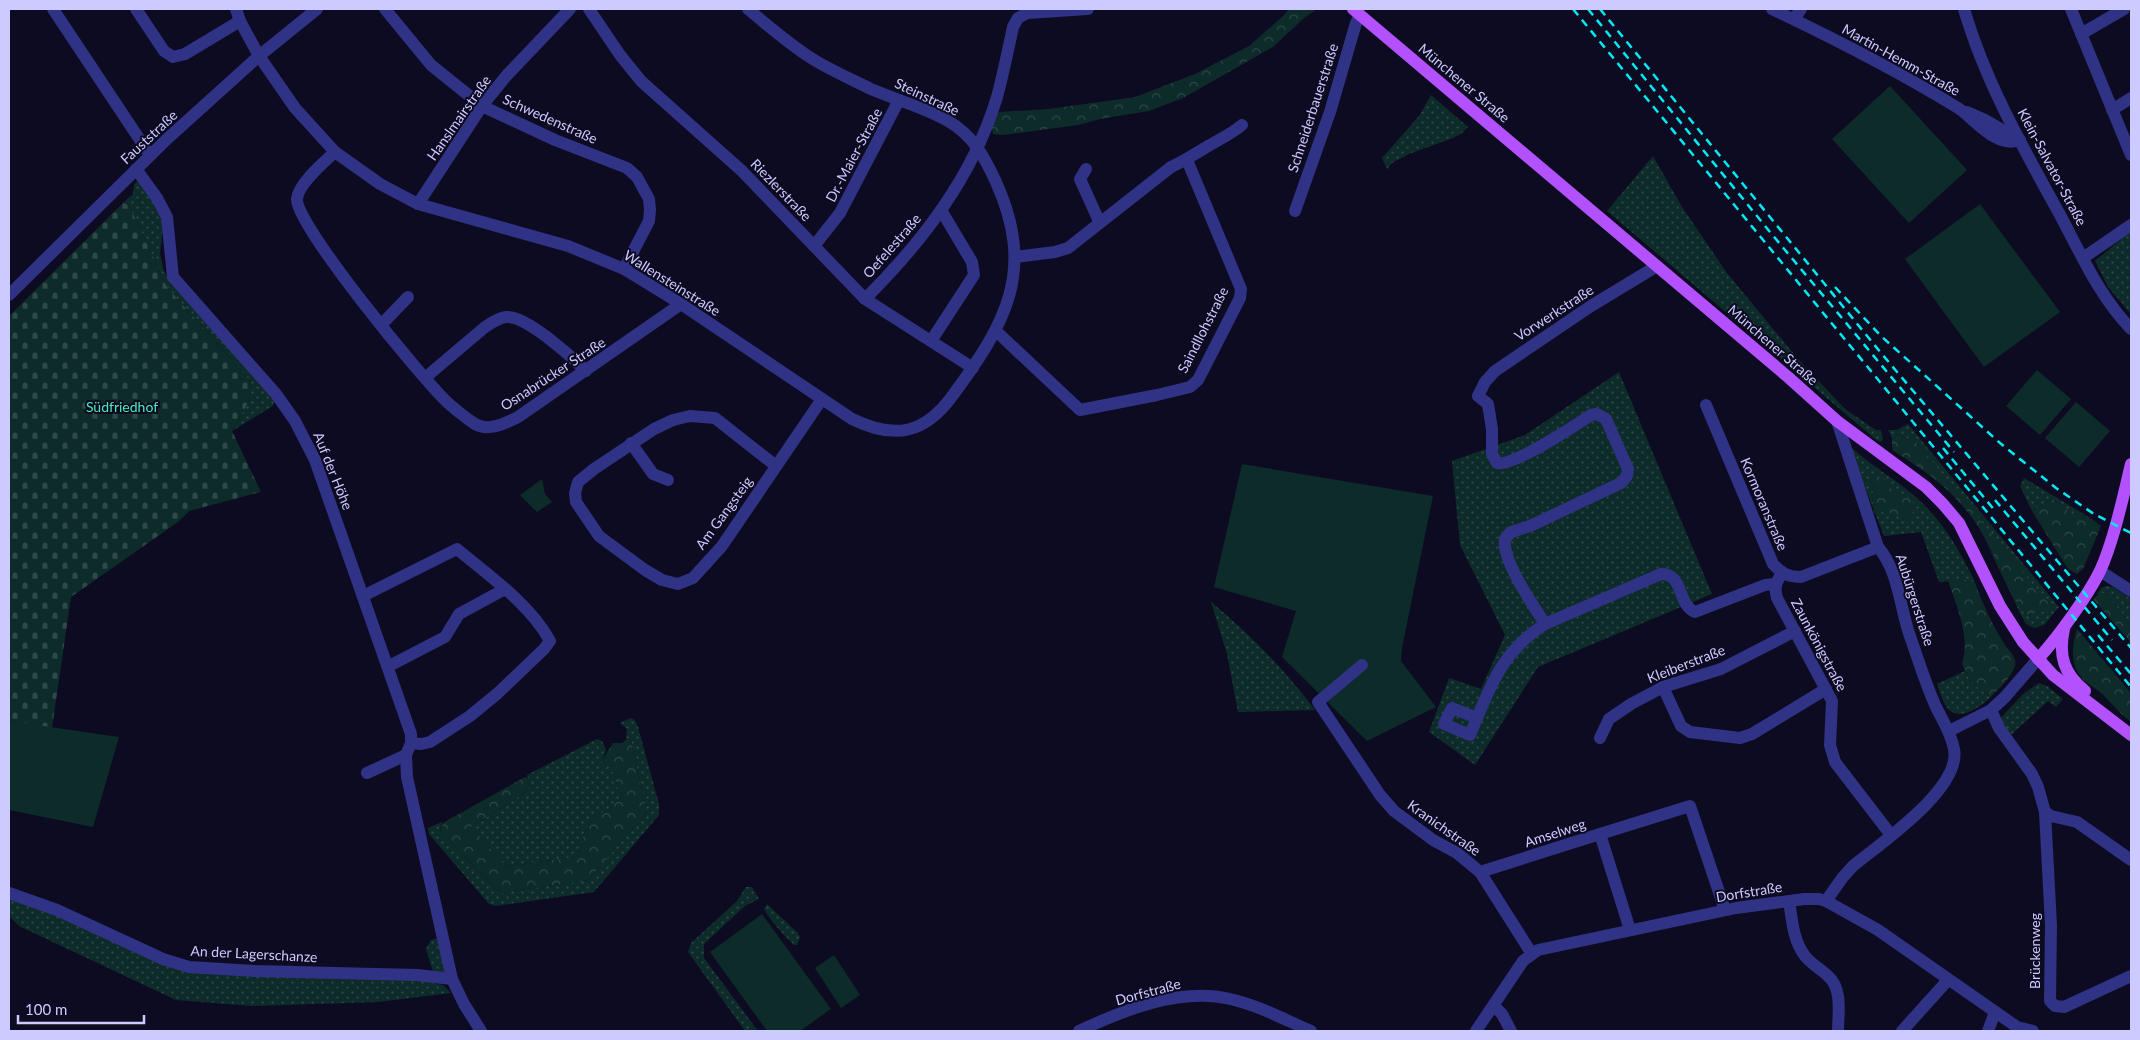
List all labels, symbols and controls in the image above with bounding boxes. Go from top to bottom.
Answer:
street label: Martin-Hemm-Straße [1839,20,1963,99]
street label: Münchener Straße [1415,40,1513,126]
street label: Schneiderbauerstraße [1284,41,1341,174]
street label: Hanslmairstraße [423,72,494,164]
street label: Steinstraße [892,74,962,119]
street label: Schwedenstraße [500,90,600,147]
street label: Dr.-Maier-Straße [822,105,885,205]
street label: Klein-Salvator-Straße [2014,105,2091,228]
street label: Fauststraße [117,106,181,167]
street label: Riezlerstraße [747,155,815,224]
street label: Oefelestraße [859,210,924,281]
street label: Wallensteinstraße [621,246,724,319]
street label: Vorwerkstraße [1511,281,1596,344]
street label: Saindllohstraße [1174,284,1232,376]
street label: Münchener Straße [1725,301,1822,388]
street label: Osnabrücker Straße [497,333,608,414]
park label: Südfriedhof [86,398,158,415]
street label: Auf der Höhe [310,429,357,512]
street label: Kormoranstraße [1737,455,1792,553]
street label: Am Gangsteig [691,473,756,552]
street label: Aubürgerstraße [1893,552,1938,648]
street label: Zaunkönigstraße [1788,595,1851,694]
street label: Kleiberstraße [1644,641,1727,686]
street label: Kranichstraße [1404,796,1484,859]
street label: Amselweg [1522,815,1588,850]
street label: Dorfstraße [1714,878,1783,905]
street label: Brückenweg [2026,913,2043,989]
street label: An der Lagerschanze [190,942,318,965]
street label: Dorfstraße [1113,975,1182,1008]
scale bar [18,992,144,1024]
text: 100 m [25,1000,67,1018]

